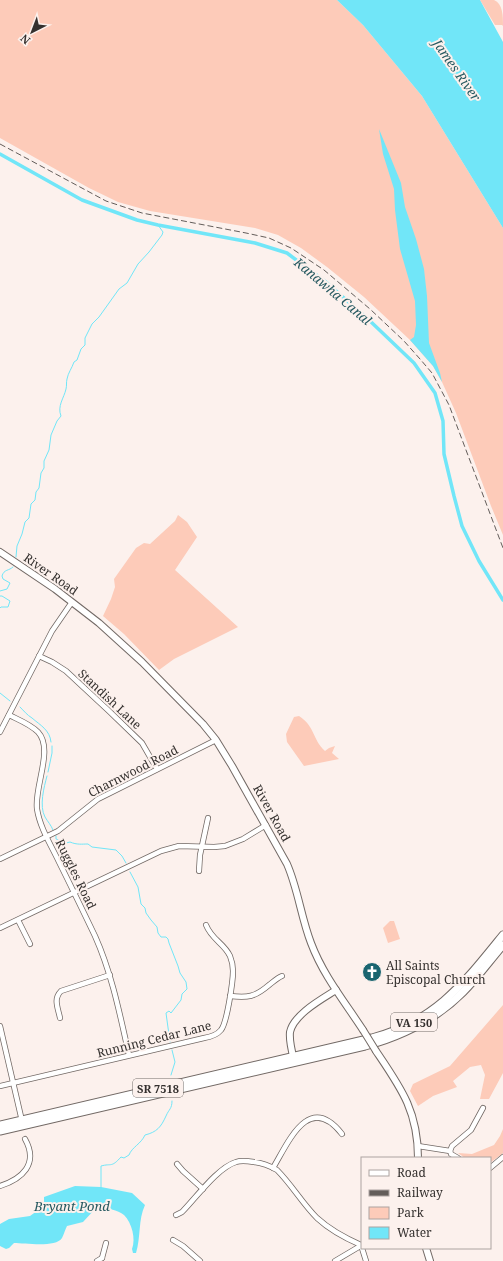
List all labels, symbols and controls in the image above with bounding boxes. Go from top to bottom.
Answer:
north arrow [12,12,52,52]
text: N [16,31,33,48]
water label: James River [427,33,485,105]
water label: Kanawha Canal [290,253,376,329]
street label: River Road [20,549,82,599]
street label: Standish Lane [75,665,145,733]
street label: Charnwood Road [85,741,181,801]
street label: River Road [249,781,295,845]
street label: Ruggles Road [52,836,101,912]
place label: All Saints Episcopal Church [386,957,486,988]
church icon: All Saints Episcopal Church [361,961,383,983]
road number: VA 150 [391,1013,437,1031]
street label: Running Cedar Lane [95,1017,213,1061]
road number: SR 7518 [133,1079,183,1097]
legend [361,1157,491,1249]
text: Road [397,1164,427,1181]
text: Railway [397,1184,443,1201]
water label: Bryant Pond [33,1197,110,1215]
text: Park [397,1204,425,1221]
text: Water [397,1224,432,1241]

